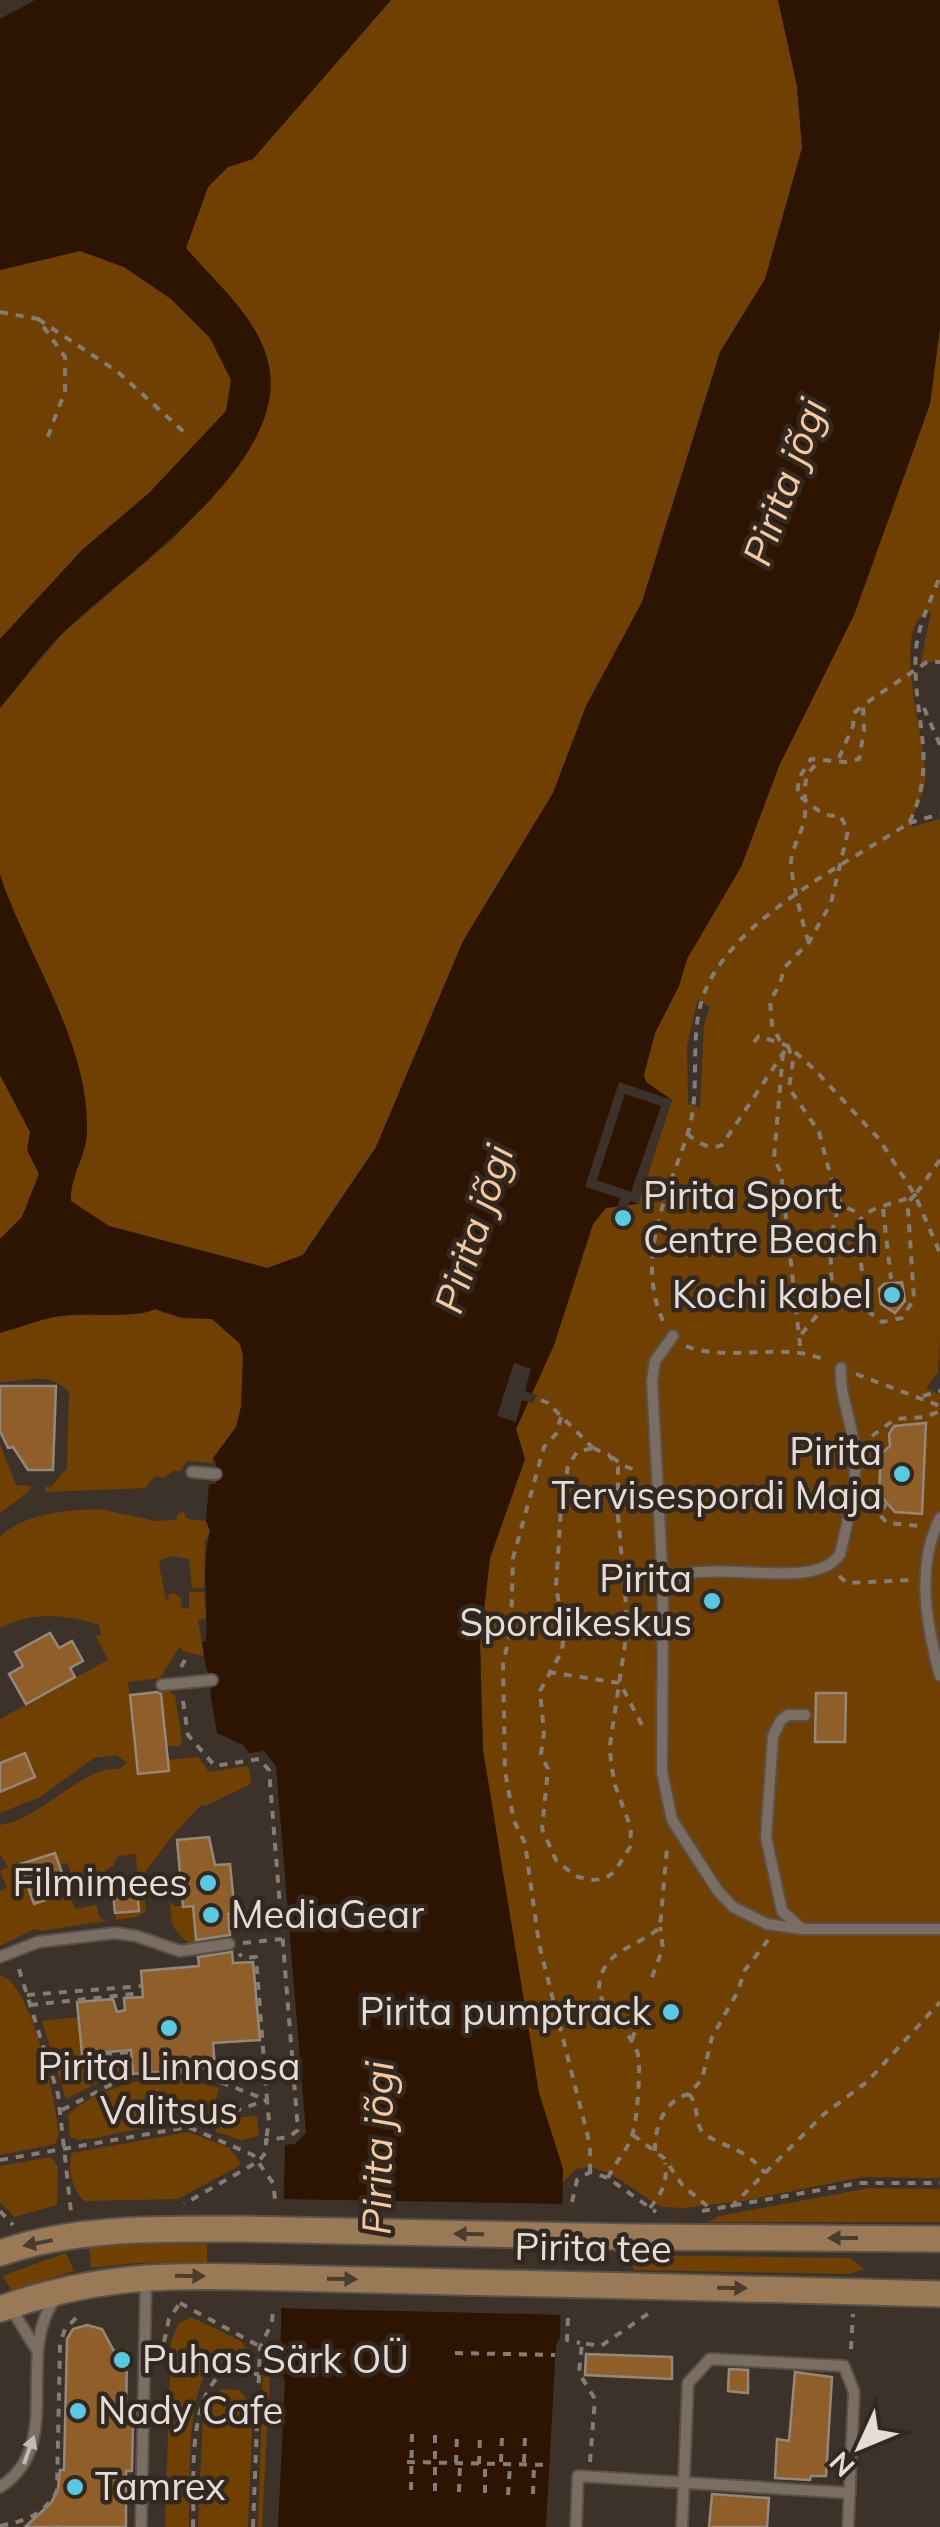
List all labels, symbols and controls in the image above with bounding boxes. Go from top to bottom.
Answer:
water label: Pirita jõgi [731,391,837,572]
water label: Pirita jõgi [422,1138,524,1319]
place label: Pirita Sport Centre Beach [643,1171,878,1263]
marker: Pirita Sport Centre Beach [612,1207,634,1229]
place label: Kochi kabel [672,1270,872,1318]
marker: Kochi kabel [881,1284,903,1306]
place label: Pirita Tervisespordi Maja [552,1427,882,1519]
marker: Pirita Tervisespordi Maja [891,1463,913,1485]
place label: Pirita Spordikeskus [459,1554,692,1646]
marker: Pirita Spordikeskus [701,1590,723,1612]
place label: Filmimees [13,1858,188,1906]
marker: Filmimees [197,1872,219,1894]
place label: MediaGear [231,1890,424,1938]
marker: MediaGear [200,1904,222,1926]
place label: Pirita pumptrack [360,1987,651,2035]
marker: Pirita pumptrack [660,2001,682,2023]
marker: Pirita Linnaosa Valitsus [158,2017,180,2039]
place label: Pirita Linnaosa Valitsus [37,2042,301,2134]
water label: Pirita jõgi [350,2060,404,2235]
street label: Pirita tee [514,2222,672,2272]
one-way arrow [452,2225,484,2241]
one-way arrow [826,2230,858,2246]
one-way arrow [22,2235,53,2251]
one-way arrow [174,2268,206,2284]
one-way arrow [326,2272,358,2288]
one-way arrow [716,2281,748,2297]
place label: Puhas Särk OÜ [142,2335,409,2383]
marker: Puhas Särk OÜ [111,2349,133,2371]
place label: Nady Cafe [98,2386,283,2434]
north arrow [810,2397,910,2497]
marker: Nady Cafe [67,2400,89,2422]
one-way arrow [22,2435,37,2465]
text: N [822,2445,862,2484]
place label: Tamrex [95,2462,226,2510]
marker: Tamrex [64,2476,86,2498]

